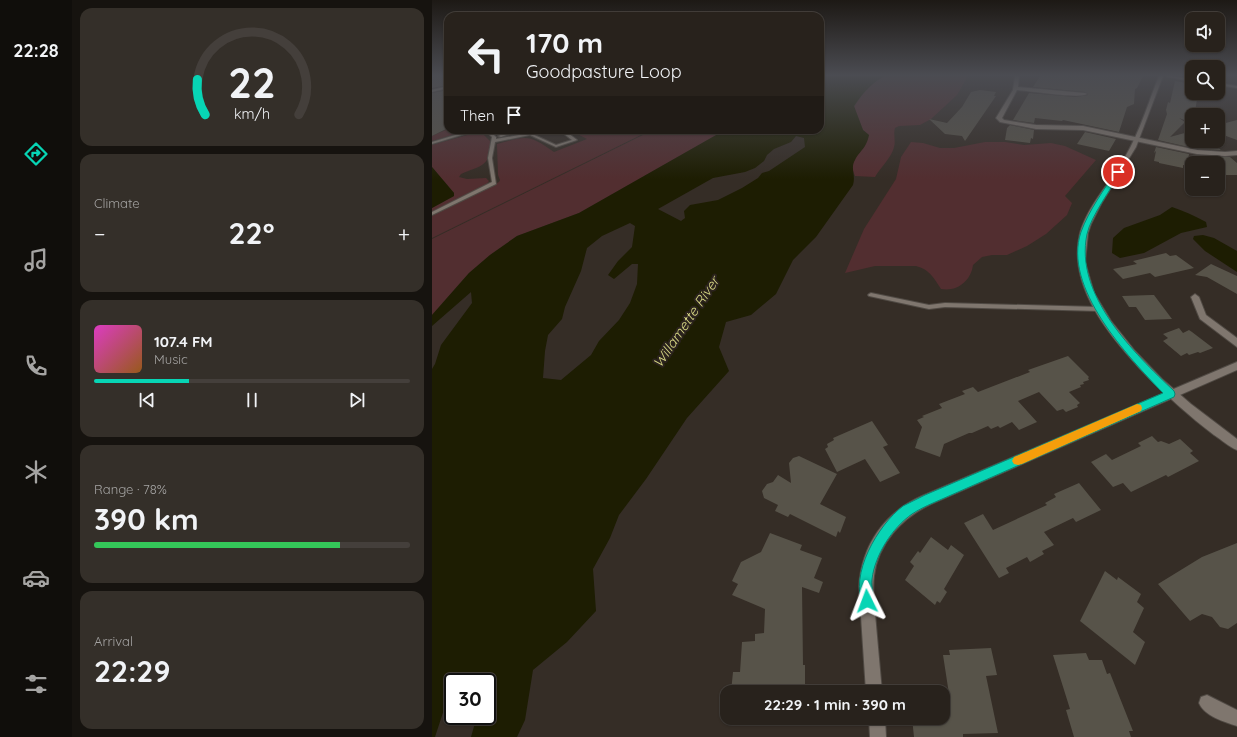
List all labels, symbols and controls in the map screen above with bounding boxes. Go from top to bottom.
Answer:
map controls [1185,12,1225,196]
button: sound [1185,12,1225,52]
text: 170 m [526,25,603,60]
icon: left [460,28,512,80]
text: 22:28 [13,39,59,62]
text: 22 [228,56,276,108]
text: Goodpasture Loop [526,60,682,83]
button: search [1185,60,1225,100]
text: km/h [234,104,270,122]
icon: arrive [503,104,525,126]
text: Then [460,106,495,125]
button: + [1185,108,1225,148]
icon: directions [22,140,50,168]
pin [1101,155,1135,189]
button: − [1185,156,1225,196]
icon: arrive [1107,161,1129,183]
text: Climate [94,195,140,211]
text: 22° [229,214,274,252]
text: − [94,220,105,248]
text: + [398,220,410,248]
icon: music [22,246,50,274]
water label: Willamette River [649,272,724,371]
text: 107.4 FM [154,332,213,351]
text: Music [154,351,188,367]
icon: phone [22,352,50,380]
icon: previous [136,389,158,411]
icon: pause [241,389,263,411]
icon: next [346,389,368,411]
icon: climate [22,458,50,486]
text: Range · 78% [94,481,167,497]
text: 390 km [94,500,199,538]
icon: car [22,564,50,592]
position arrow [846,580,888,622]
text: Arrival [94,633,133,649]
text: 22:29 [94,652,170,690]
icon: filters [22,670,50,698]
speed limit sign: 30 [444,673,496,725]
text: 22:29 · 1 min · 390 m [764,695,906,714]

